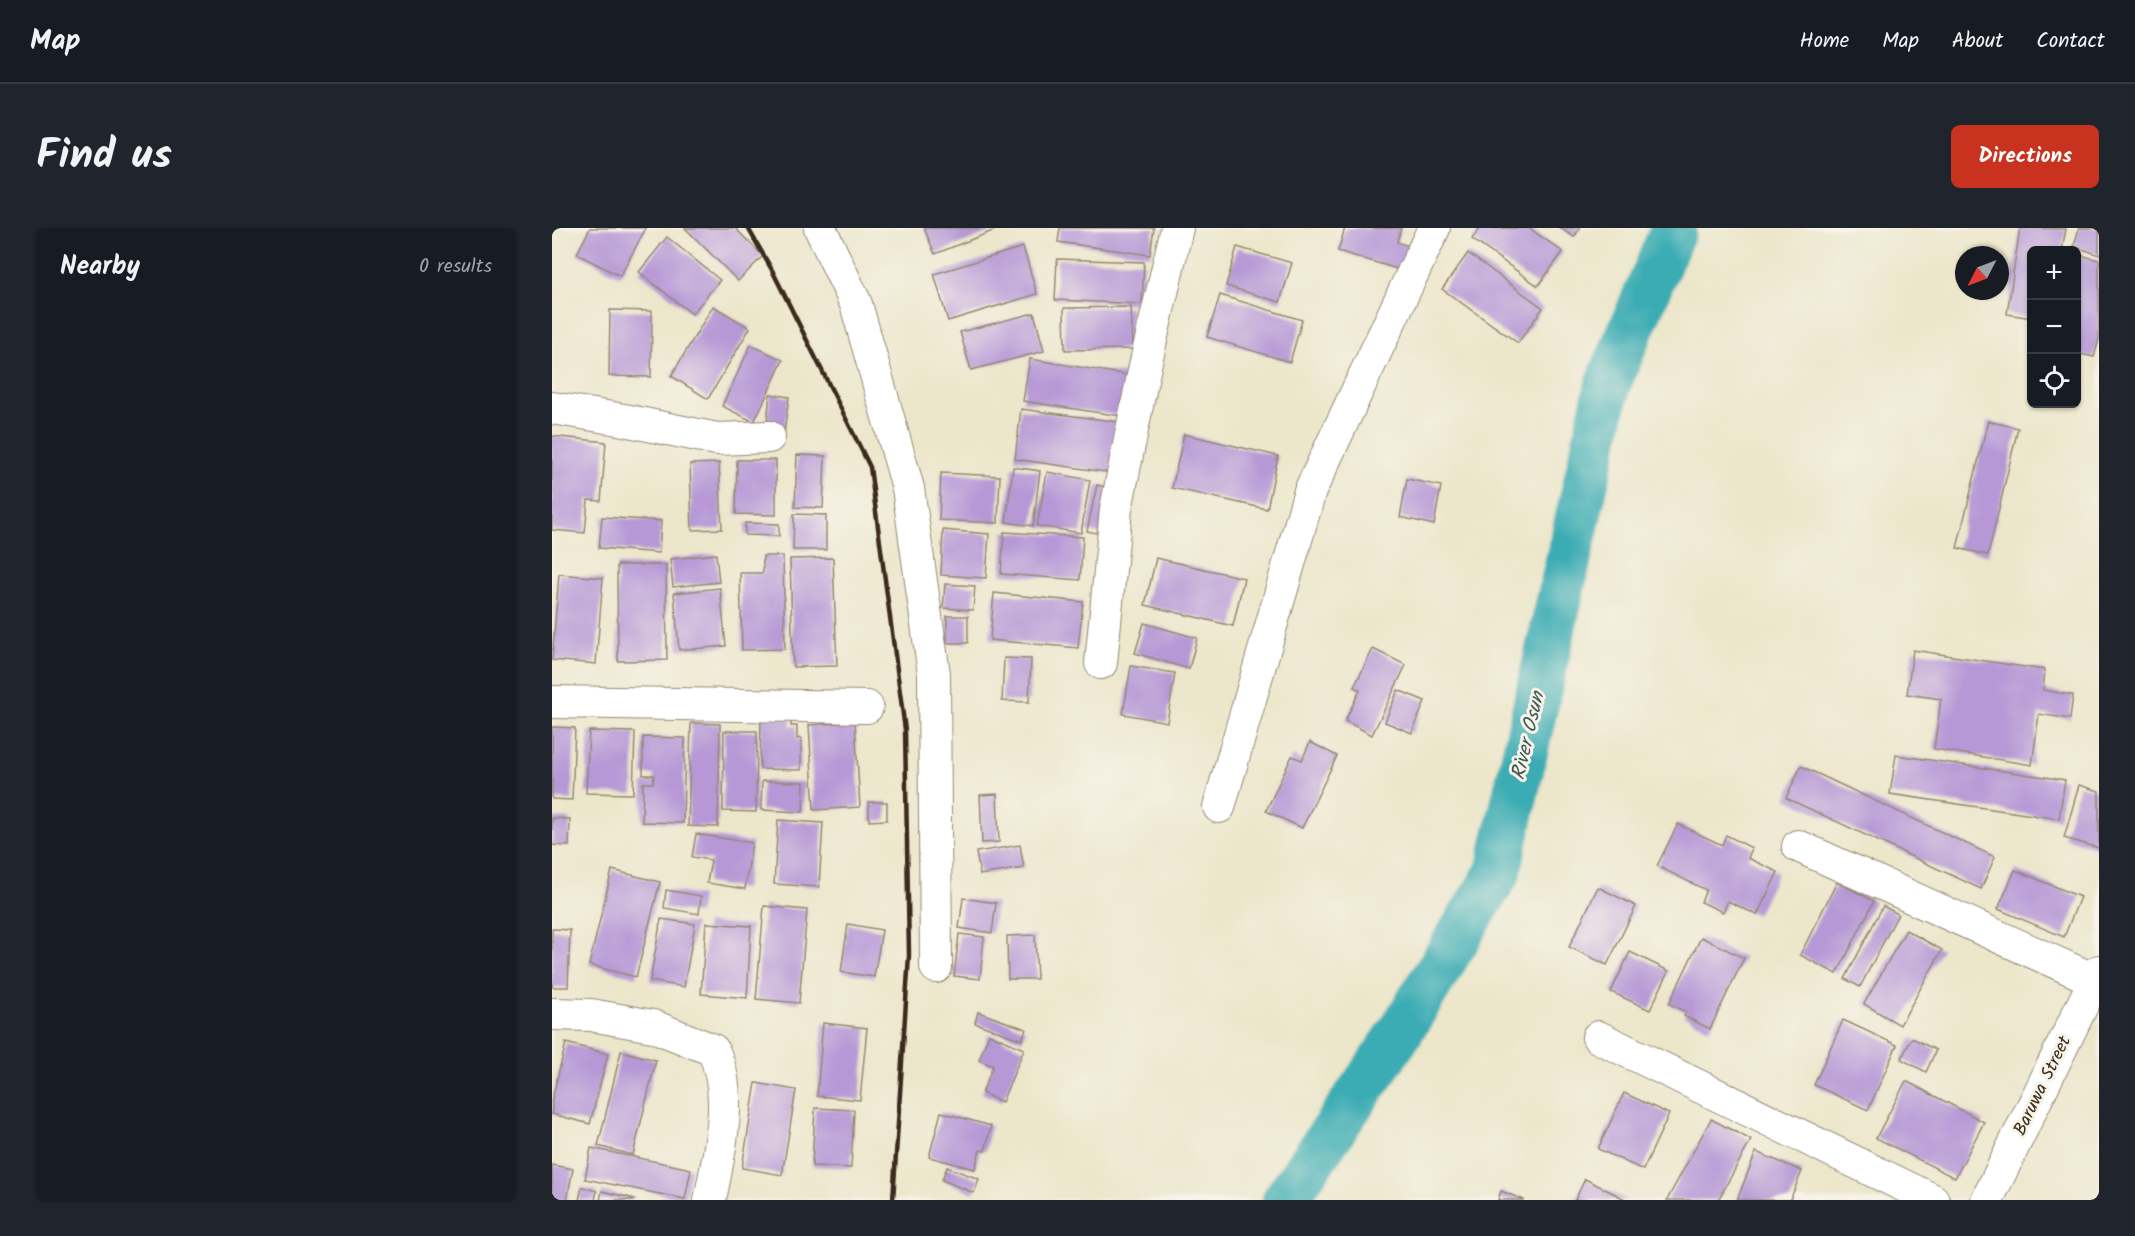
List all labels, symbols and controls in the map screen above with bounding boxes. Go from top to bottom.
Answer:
text: Map [30,19,81,64]
text: Home [1800,25,1849,58]
text: Map [1882,25,1919,58]
text: About [1952,25,2003,58]
text: Contact [2036,25,2105,58]
text: Find us [36,123,172,190]
button: Directions [1951,125,2099,188]
text: Nearby [60,246,140,288]
north arrow [1955,246,2009,300]
map controls [2027,246,2081,408]
button: + [2027,246,2081,300]
text: 0 results [419,251,492,283]
button: − [2027,300,2081,354]
button: locate [2027,354,2081,408]
water label: River Osun [1503,687,1555,783]
street label: Baruwa Street [2006,1030,2080,1141]

